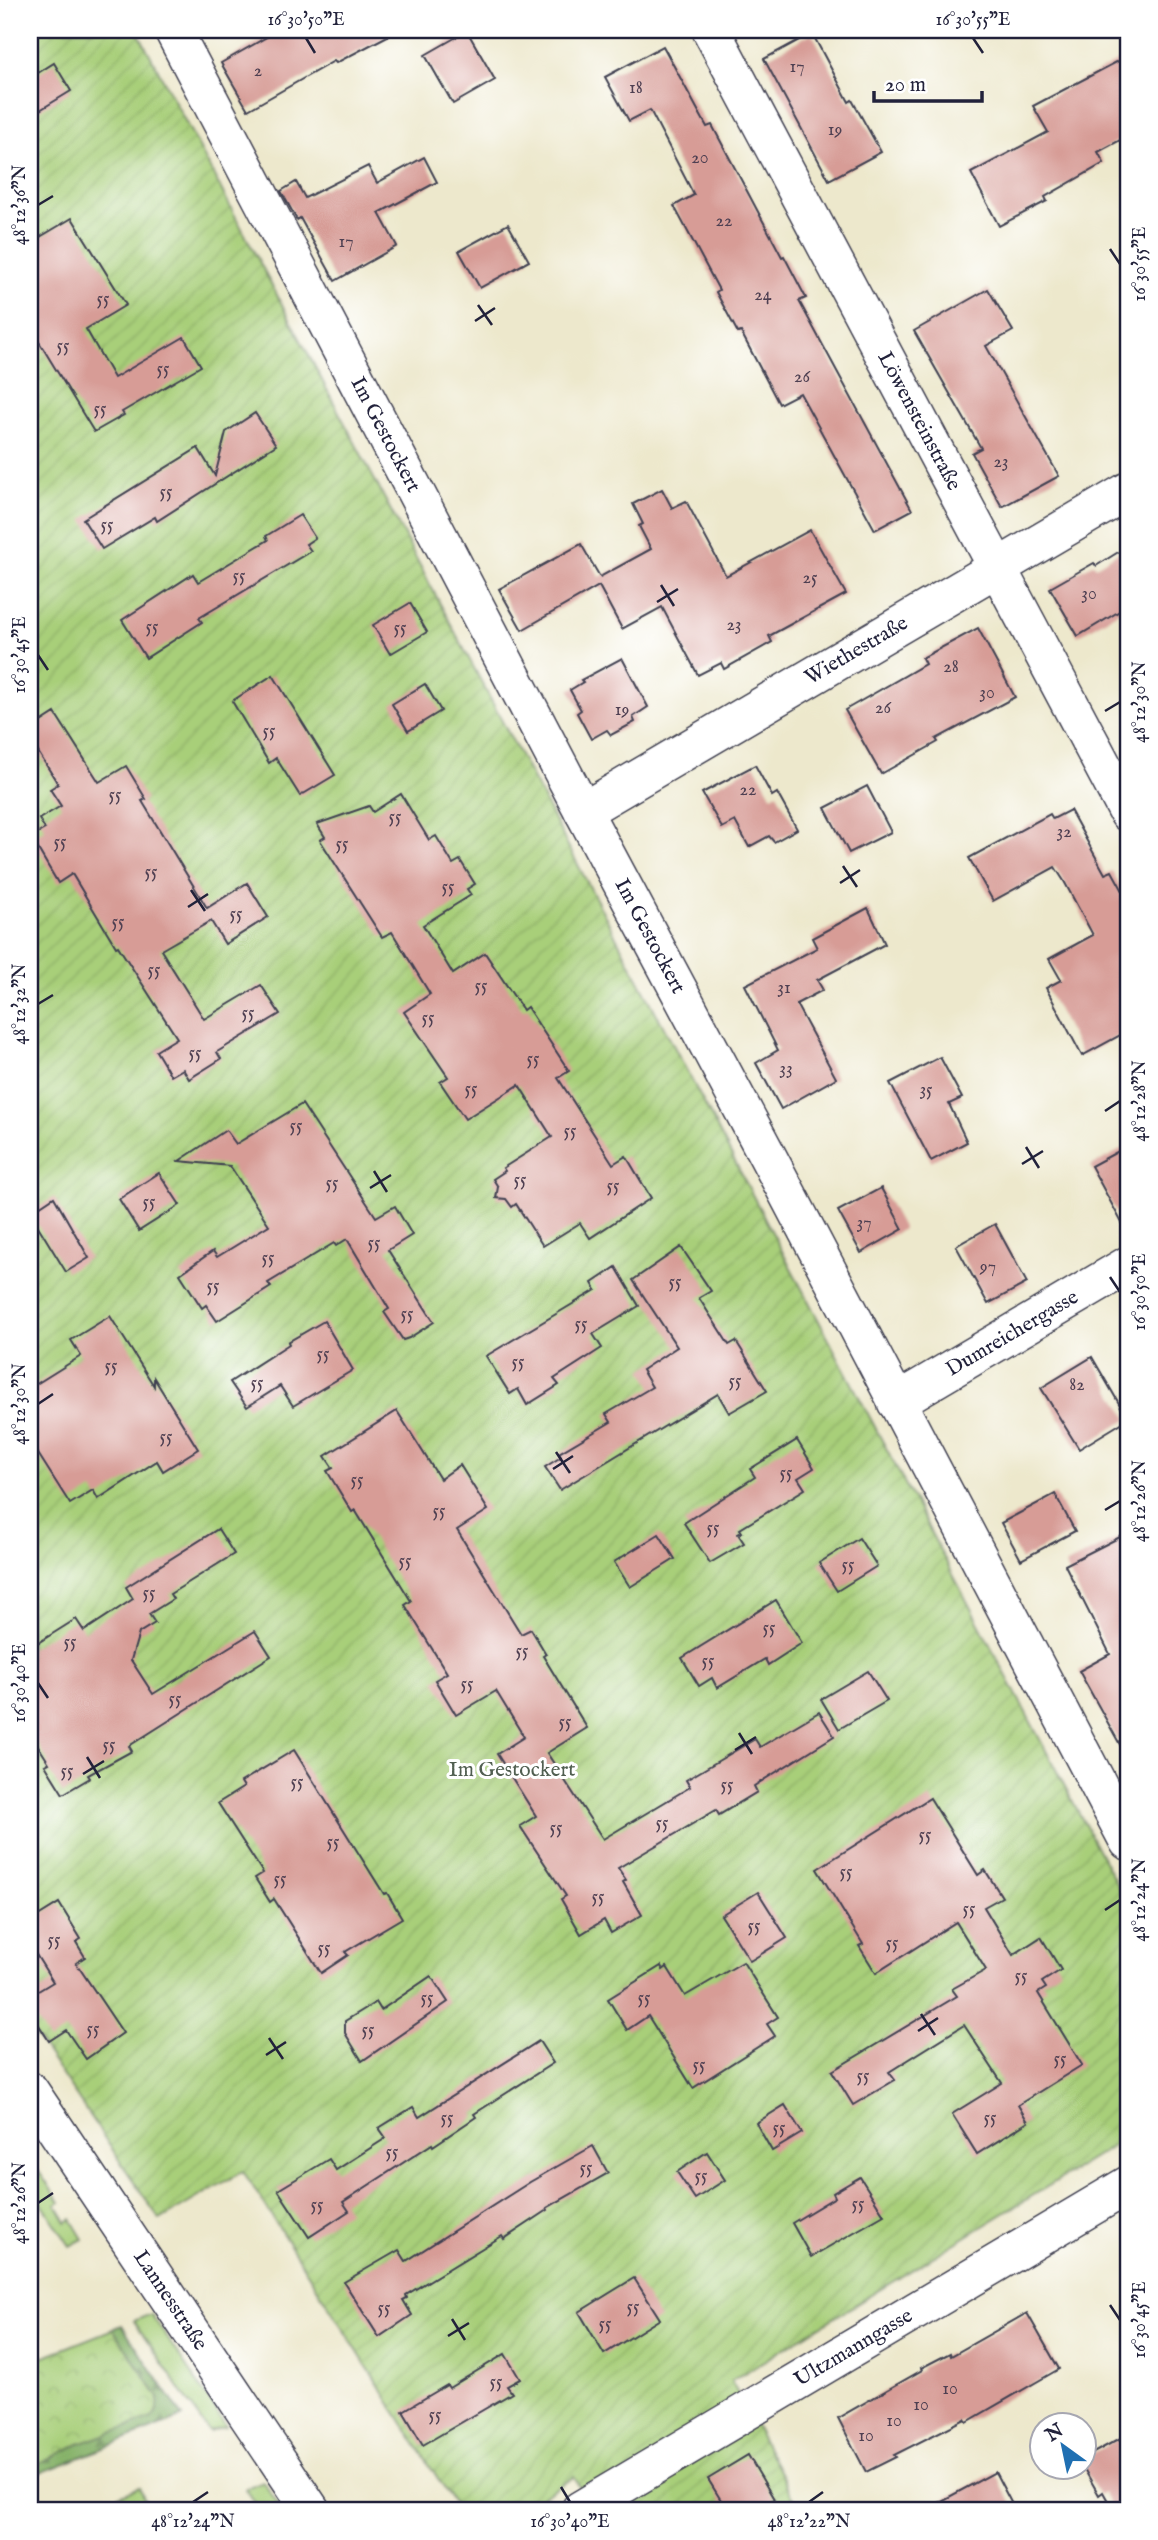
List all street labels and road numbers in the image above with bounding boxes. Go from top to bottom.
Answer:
street label: Löwensteinstraße [871,347,967,496]
street label: Im Gestockert [344,372,427,497]
street label: Wiethestraße [800,610,913,691]
street label: Im Gestockert [608,874,692,998]
street label: Dumreichergasse [941,1284,1084,1383]
street label: Lannesstraße [127,2245,214,2356]
street label: Ultzmanngasse [789,2302,918,2393]

